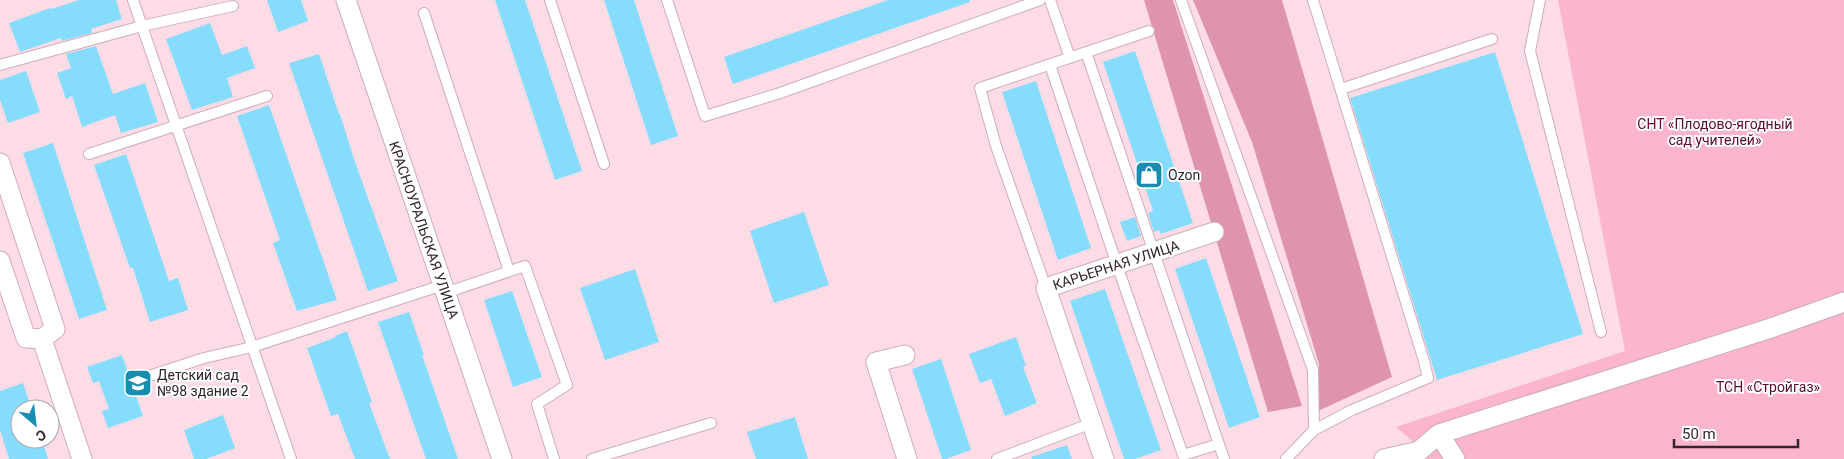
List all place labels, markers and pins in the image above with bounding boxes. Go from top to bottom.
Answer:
shop icon: Ozon [1134,160,1164,190]
place label: Ozon [1168,167,1200,183]
place label: Детский сад №98 здание 2 [157,367,249,399]
school or university icon: Детский сад №98 здание 2 [123,368,153,398]

